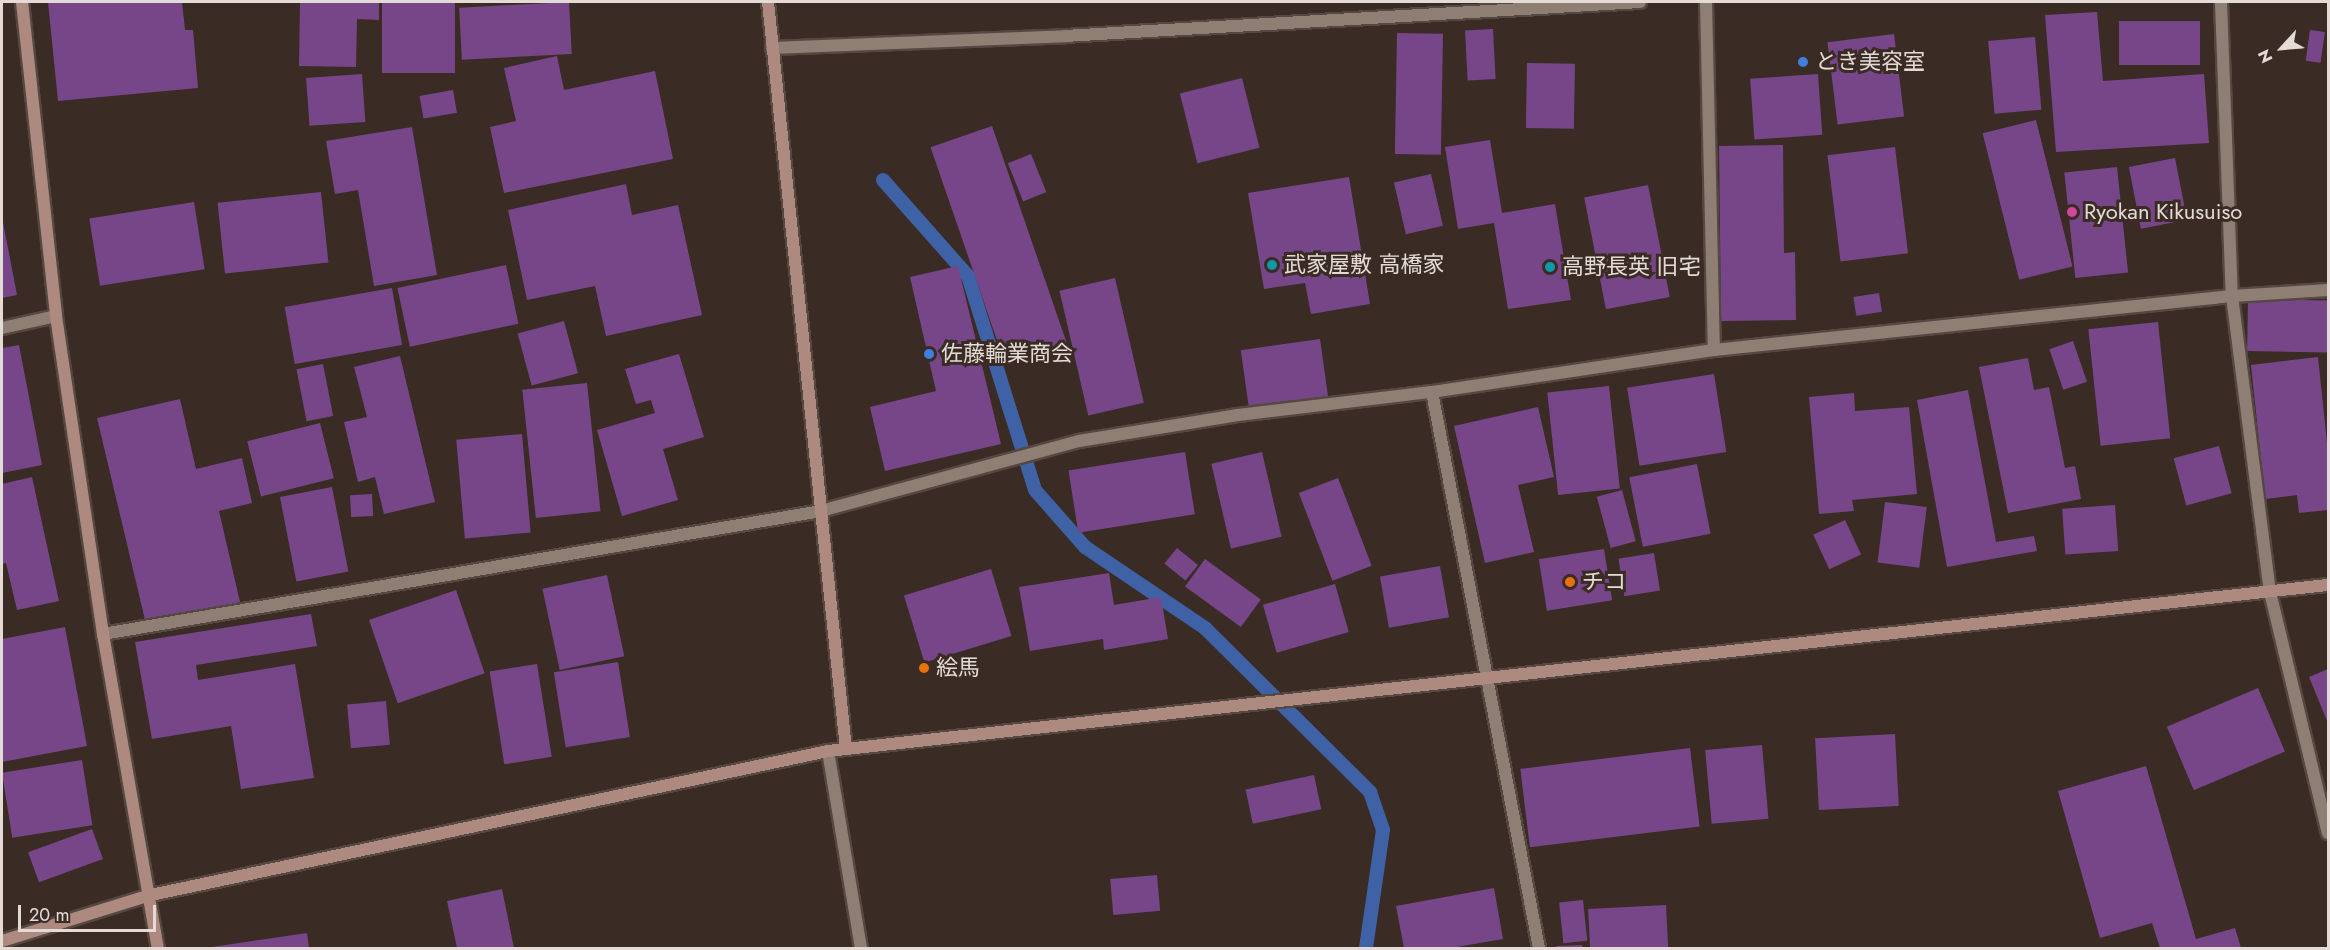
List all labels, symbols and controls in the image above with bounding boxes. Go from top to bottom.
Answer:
north arrow [2252,18,2312,78]
text: N [2252,45,2278,67]
place label: とき美容室 [1815,49,1925,75]
marker: とき美容室 [1796,55,1810,69]
place label: Ryokan Kikusuiso [2084,199,2242,225]
marker: Ryokan Kikusuiso [2065,205,2079,219]
place label: 武家屋敷 高橋家 [1284,252,1445,278]
place label: 高野長英 旧宅 [1562,254,1701,280]
marker: 武家屋敷 高橋家 [1265,258,1279,272]
marker: 高野長英 旧宅 [1543,260,1557,274]
place label: 佐藤輪業商会 [941,341,1073,367]
marker: 佐藤輪業商会 [922,347,936,361]
place label: チコ [1582,569,1626,595]
marker: チコ [1563,575,1577,589]
place label: 絵馬 [936,655,980,681]
marker: 絵馬 [917,661,931,675]
scale bar [21,893,159,931]
text: 20 m [29,902,69,928]

